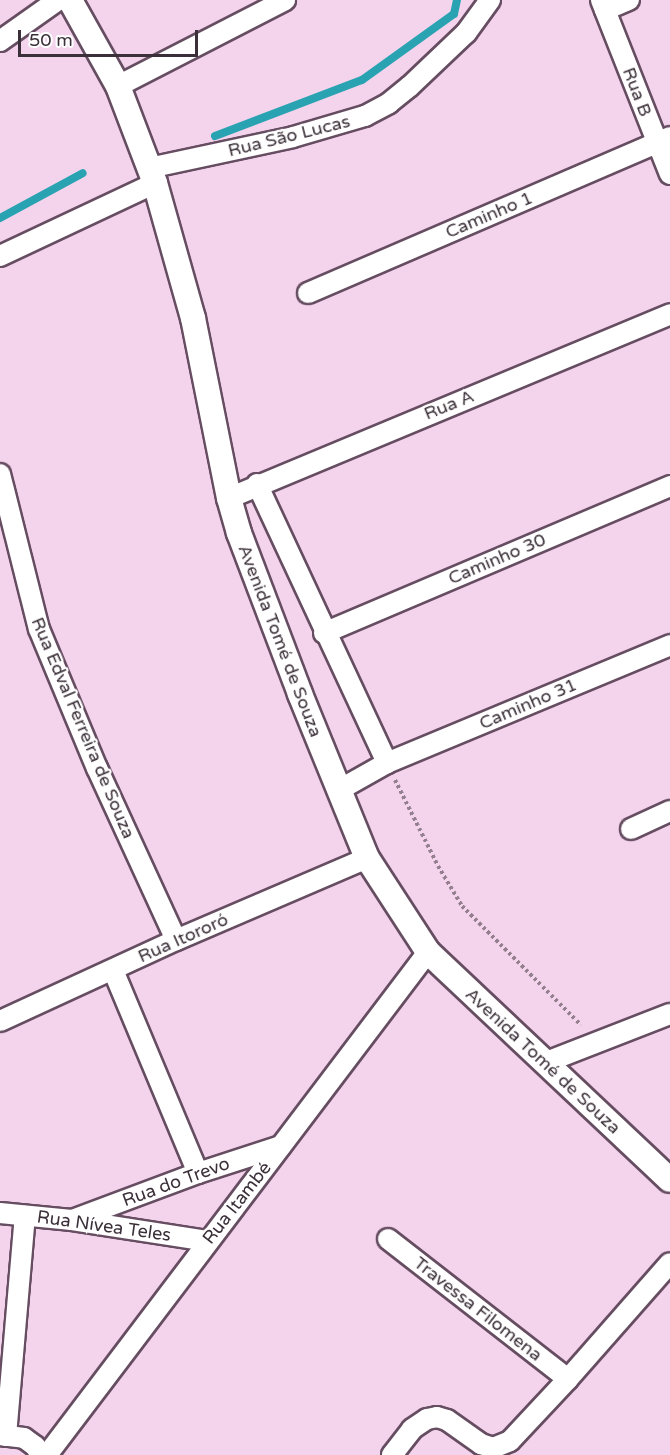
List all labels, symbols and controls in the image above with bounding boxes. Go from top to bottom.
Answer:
scale bar [21,18,201,56]
text: 50 m [29,29,73,51]
street label: Rua B [618,64,656,120]
street label: Rua São Lucas [226,110,352,162]
street label: Caminho 1 [442,187,536,243]
street label: Rua A [421,385,477,425]
street label: Caminho 30 [445,529,549,589]
street label: Avenida Tomé de Souza [233,542,327,740]
street label: Rua Edval Ferreira de Souza [26,614,140,842]
street label: Caminho 31 [476,674,580,734]
street label: Rua Itororó [135,909,231,967]
street label: Avenida Tomé de Souza [461,983,625,1139]
street label: Rua do Trevo [119,1153,233,1211]
street label: Rua Itambé [198,1158,276,1248]
street label: Rua Nívea Teles [36,1206,172,1246]
street label: Travessa Filomena [410,1252,546,1366]

